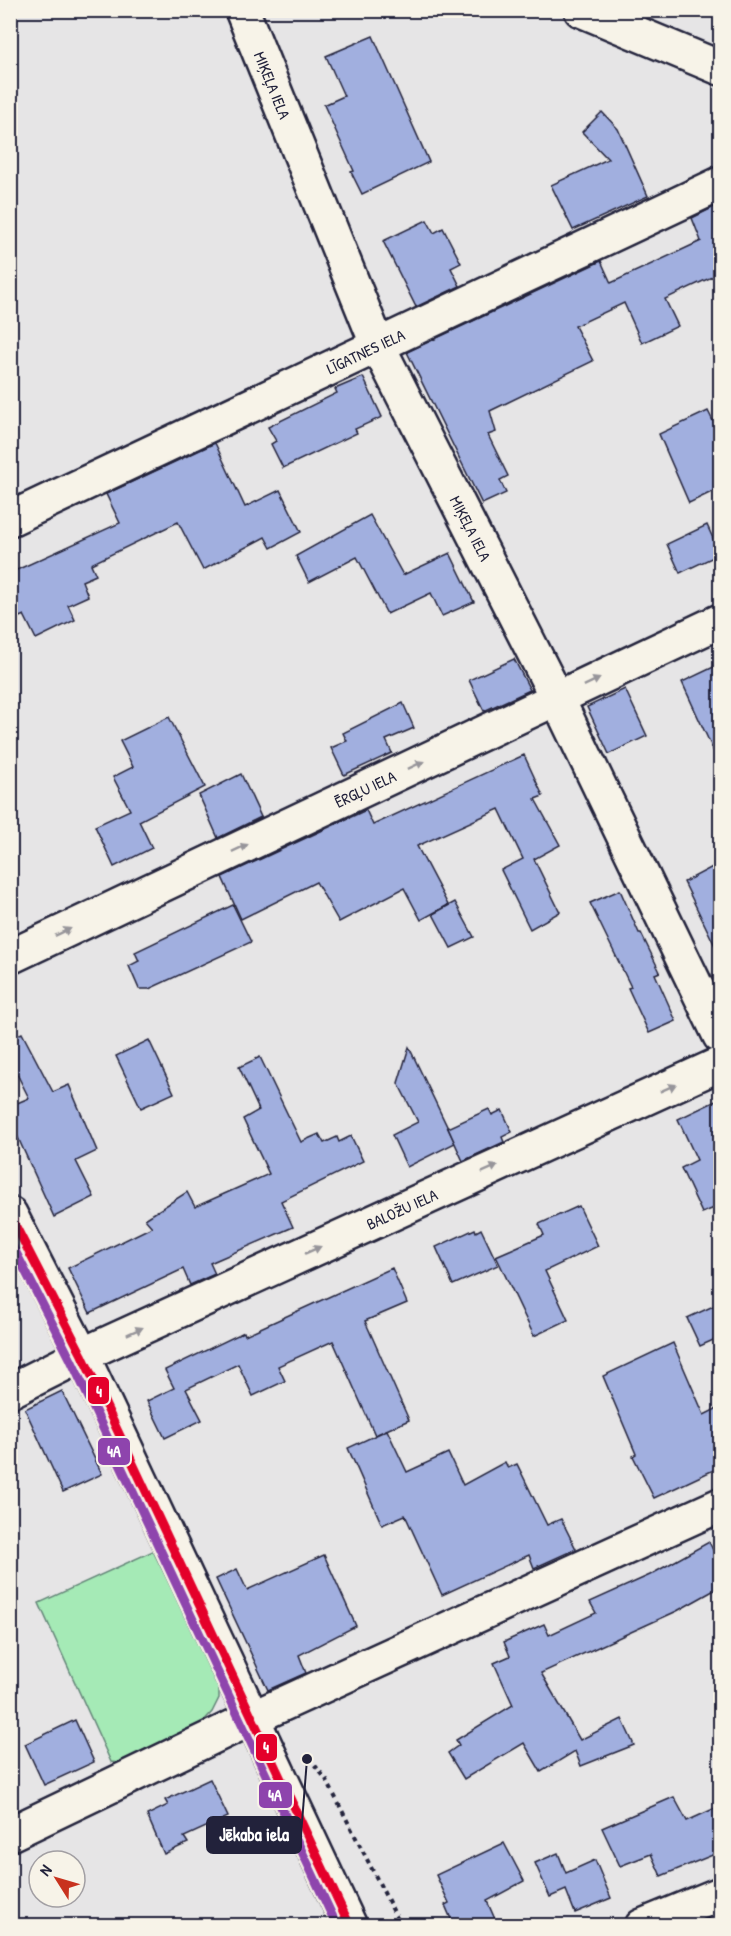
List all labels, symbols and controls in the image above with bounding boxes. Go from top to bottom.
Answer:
street label: MIĶEĻA IELA [249,48,296,122]
street label: LĪGATNES IELA [323,323,408,379]
street label: MIĶEĻA IELA [445,492,497,565]
one-way arrow [584,677,601,686]
one-way arrow [407,760,424,769]
street label: ĒRGĻU IELA [331,765,400,813]
one-way arrow [231,844,248,853]
one-way arrow [55,927,72,936]
one-way arrow [659,1084,676,1093]
one-way arrow [482,1165,499,1174]
street label: BALOŽU IELA [363,1183,441,1235]
one-way arrow [304,1245,322,1255]
one-way arrow [127,1326,145,1336]
line badge: 4 [87,1376,110,1405]
text: 4 [96,1380,102,1402]
line badge: 4A [97,1437,131,1466]
text: 4A [107,1440,121,1462]
line badge: 4 [255,1733,278,1762]
text: 4 [263,1736,269,1758]
line badge: 4A [258,1781,293,1809]
text: 4A [268,1784,282,1806]
callout: Jēkaba iela [207,1817,301,1853]
text: Jēkaba iela [219,1822,290,1847]
north arrow [27,1849,87,1909]
text: N [34,1860,57,1880]

